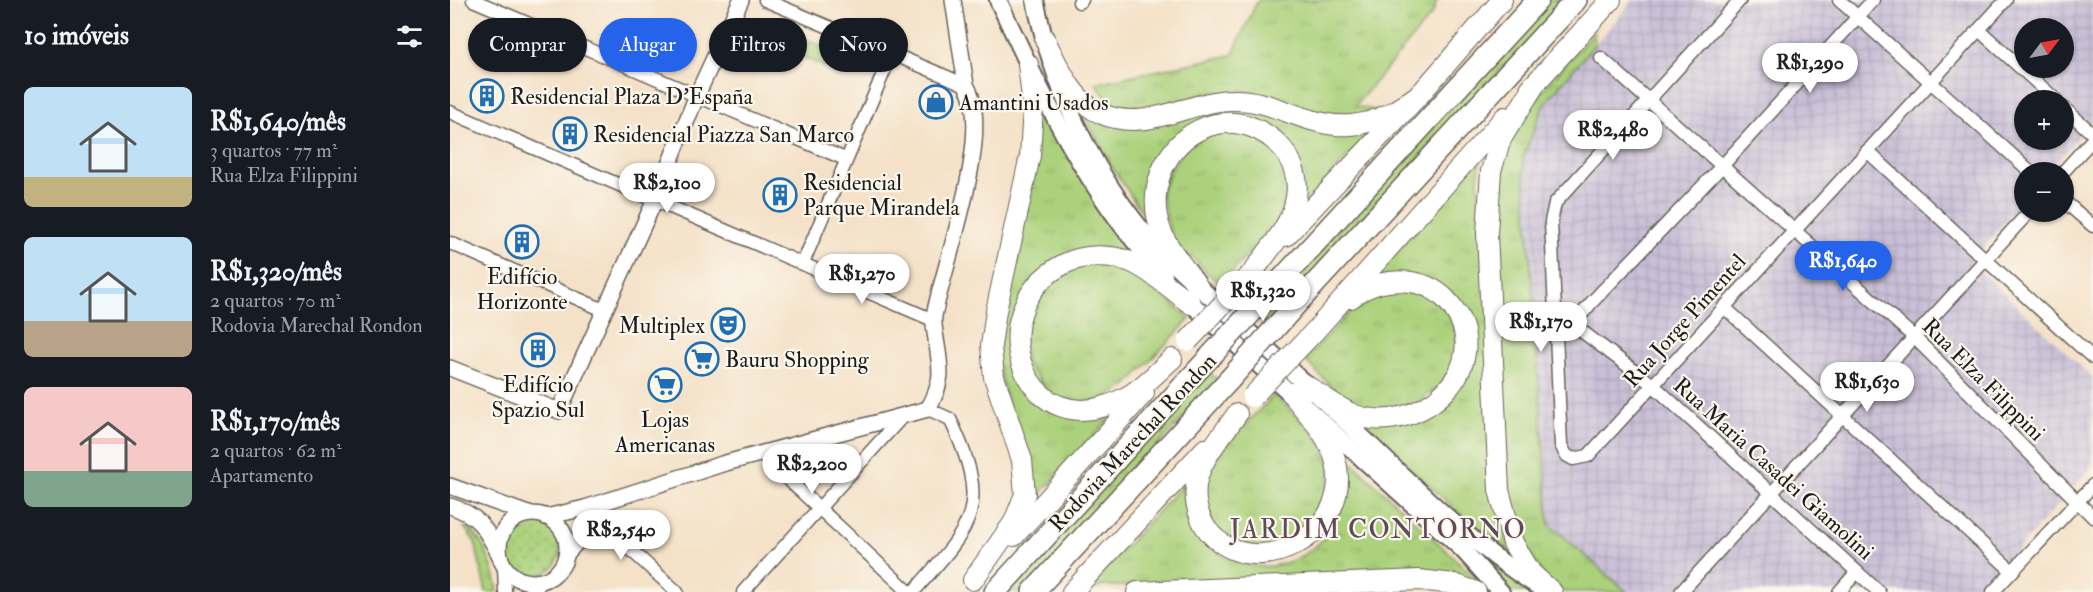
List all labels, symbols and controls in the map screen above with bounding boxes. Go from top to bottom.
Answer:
chip: Comprar [468,18,587,72]
chip: Alugar [599,18,697,72]
chip: Filtros [709,18,807,72]
chip: Novo [819,18,908,72]
north arrow [2014,18,2074,78]
map controls [2014,18,2074,222]
text: 10 imóveis [24,20,129,52]
icon: filters [393,20,426,53]
pin: R$1,290 [1755,43,1865,94]
text: R$1,290 [1776,50,1844,75]
building icon: Residencial Plaza D'España [469,78,505,114]
place label: Residencial Plaza D'España [510,83,754,112]
shop icon: Amantini Usados [918,84,954,120]
place label: Amantini Usados [958,89,1109,117]
button: + [2014,90,2074,150]
text: R$1,640/mês [210,106,346,138]
pin: R$2,480 [1558,110,1668,161]
icon: home [72,111,144,183]
building icon: Residencial Piazza San Marco [552,116,588,152]
text: R$2,480 [1577,117,1649,142]
place label: Residencial Piazza San Marco [593,121,854,149]
text: 3 quartos · 77 m² [210,138,337,163]
button: − [2014,162,2074,222]
text: Rua Elza Filippini [210,163,358,188]
pin: R$2,100 [612,163,722,214]
place label: Residencial Parque Mirandela [803,169,961,222]
text: R$2,100 [633,170,701,195]
building icon: Residencial Parque Mirandela [762,177,798,213]
building icon: Edifício Horizonte [504,224,540,260]
pin: R$1,640 [1788,241,1898,292]
street label: Rua Jorge Pimentel [1617,248,1752,393]
text: R$1,640 [1809,248,1877,273]
pin: R$1,270 [807,254,917,305]
text: R$1,320/mês [210,256,342,288]
icon: home [72,261,144,333]
text: R$1,270 [829,261,895,286]
place label: Edifício Horizonte [476,263,568,316]
pin: R$1,320 [1208,271,1318,322]
text: R$1,320 [1230,278,1296,303]
text: 2 quartos · 70 m² [210,288,341,313]
pin: R$1,170 [1486,302,1596,353]
theatre icon: Multiplex [710,307,746,343]
text: R$1,170 [1509,309,1573,334]
place label: Multiplex [619,312,705,341]
street label: Rua Elza Filippini [1915,312,2051,448]
text: Rodovia Marechal Rondon [210,313,423,338]
building icon: Edifício Spazio Sul [520,332,556,368]
supermarket icon: Bauru Shopping [684,341,720,377]
place label: Bauru Shopping [725,346,870,375]
street label: Rodovia Marechal Rondon [1043,348,1223,538]
pin: R$1,630 [1812,362,1922,413]
supermarket icon: Lojas Americanas [647,367,683,403]
text: R$1,630 [1834,369,1900,394]
place label: Edifício Spazio Sul [491,371,585,425]
street label: Rua Maria Casadei Giamolini [1667,371,1879,566]
text: R$1,170/mês [210,406,340,438]
place label: Lojas Americanas [614,406,715,459]
icon: home [72,411,144,483]
text: 2 quartos · 62 m² [210,438,342,463]
pin: R$2,200 [757,444,867,495]
text: R$2,200 [776,451,848,476]
text: Apartamento [210,463,313,488]
pin: R$2,540 [566,510,676,561]
district label: JARDIM CONTORNO [1229,514,1526,546]
text: R$2,540 [586,517,656,542]

